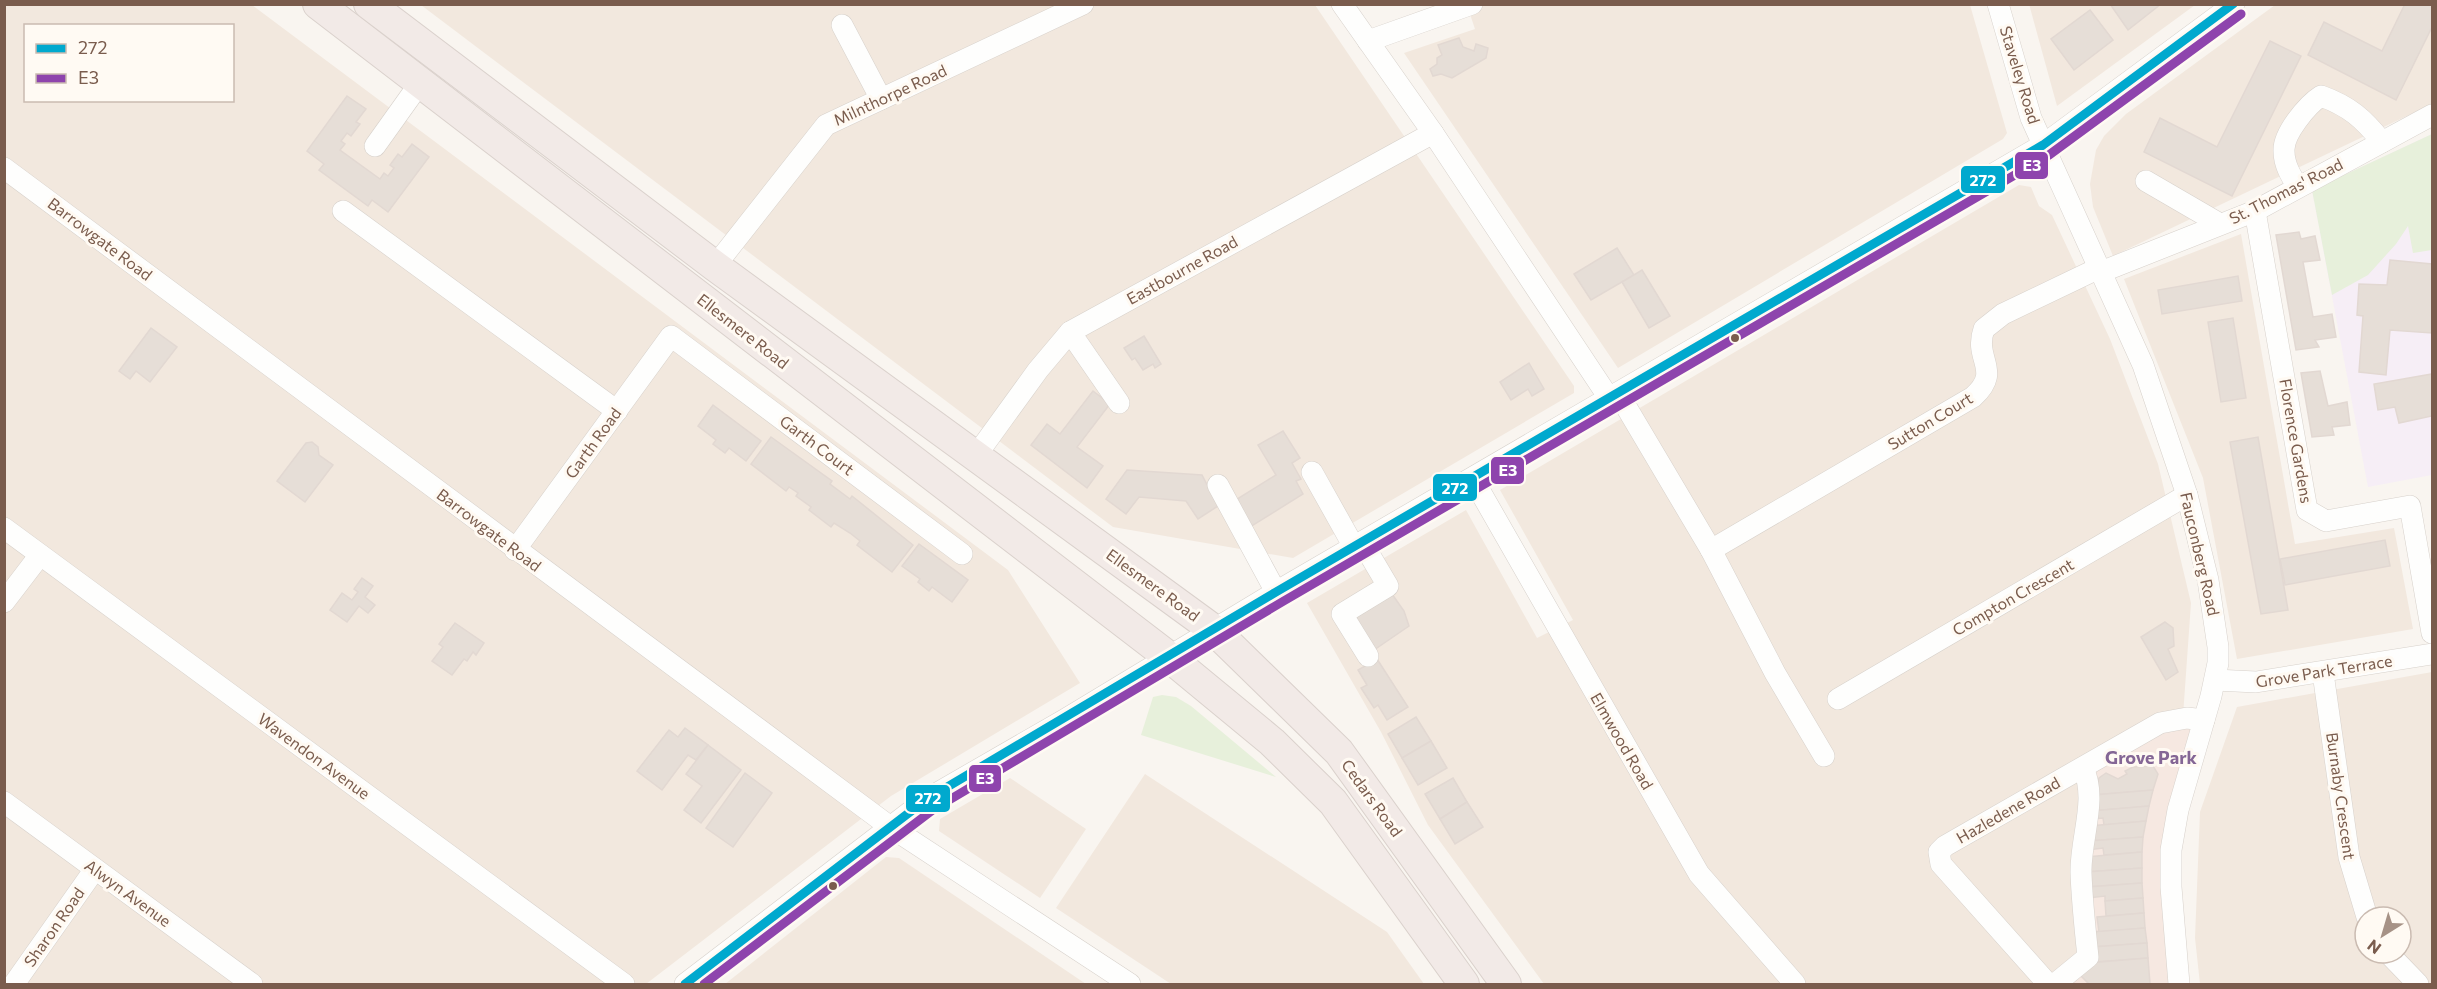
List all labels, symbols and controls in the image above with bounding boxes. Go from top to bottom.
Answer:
legend [24,24,234,102]
street label: Staveley Road [1997,24,2044,126]
text: 272 [78,36,107,58]
street label: Milnthorpe Road [830,60,949,129]
text: E3 [78,66,99,88]
line badge: E3 [2014,151,2049,180]
street label: St. Thomas' Road [2226,154,2346,227]
text: E3 [2023,155,2041,174]
line badge: 272 [1960,165,2006,194]
text: 272 [1970,170,1996,189]
street label: Barrowgate Road [44,193,156,284]
street label: Eastbourne Road [1123,231,1241,308]
street label: Ellesmere Road [694,289,793,372]
unlabelled marker [1729,332,1741,344]
street label: Florence Gardens [2276,377,2317,505]
street label: Sutton Court [1884,388,1976,453]
street label: Garth Road [561,404,625,482]
street label: Garth Court [777,411,858,479]
line badge: E3 [1490,456,1525,485]
text: E3 [1499,460,1517,479]
line badge: 272 [1432,473,1478,502]
text: 272 [1442,478,1468,497]
street label: Barrowgate Road [433,484,545,575]
street label: Fauconberg Road [2177,490,2224,618]
street label: Ellesmere Road [1103,544,1204,625]
street label: Compton Crescent [1949,554,2077,639]
street label: Grove Park Terrace [2254,650,2394,691]
street label: Elmwood Road [1587,689,1658,793]
street label: Wavendon Avenue [255,709,374,803]
street label: Burnaby Crescent [2323,731,2360,861]
district label: Grove Park [2105,746,2198,768]
street label: Cedars Road [1338,755,1407,840]
line badge: E3 [968,764,1002,793]
text: E3 [976,768,994,787]
street label: Hazledene Road [1953,772,2063,847]
line badge: 272 [905,784,951,813]
text: 272 [915,788,941,807]
street label: Alwyn Avenue [82,855,175,930]
unlabelled marker [827,880,839,892]
street label: Sharon Road [19,884,88,970]
north arrow [2353,905,2413,965]
text: N [2363,936,2384,959]

